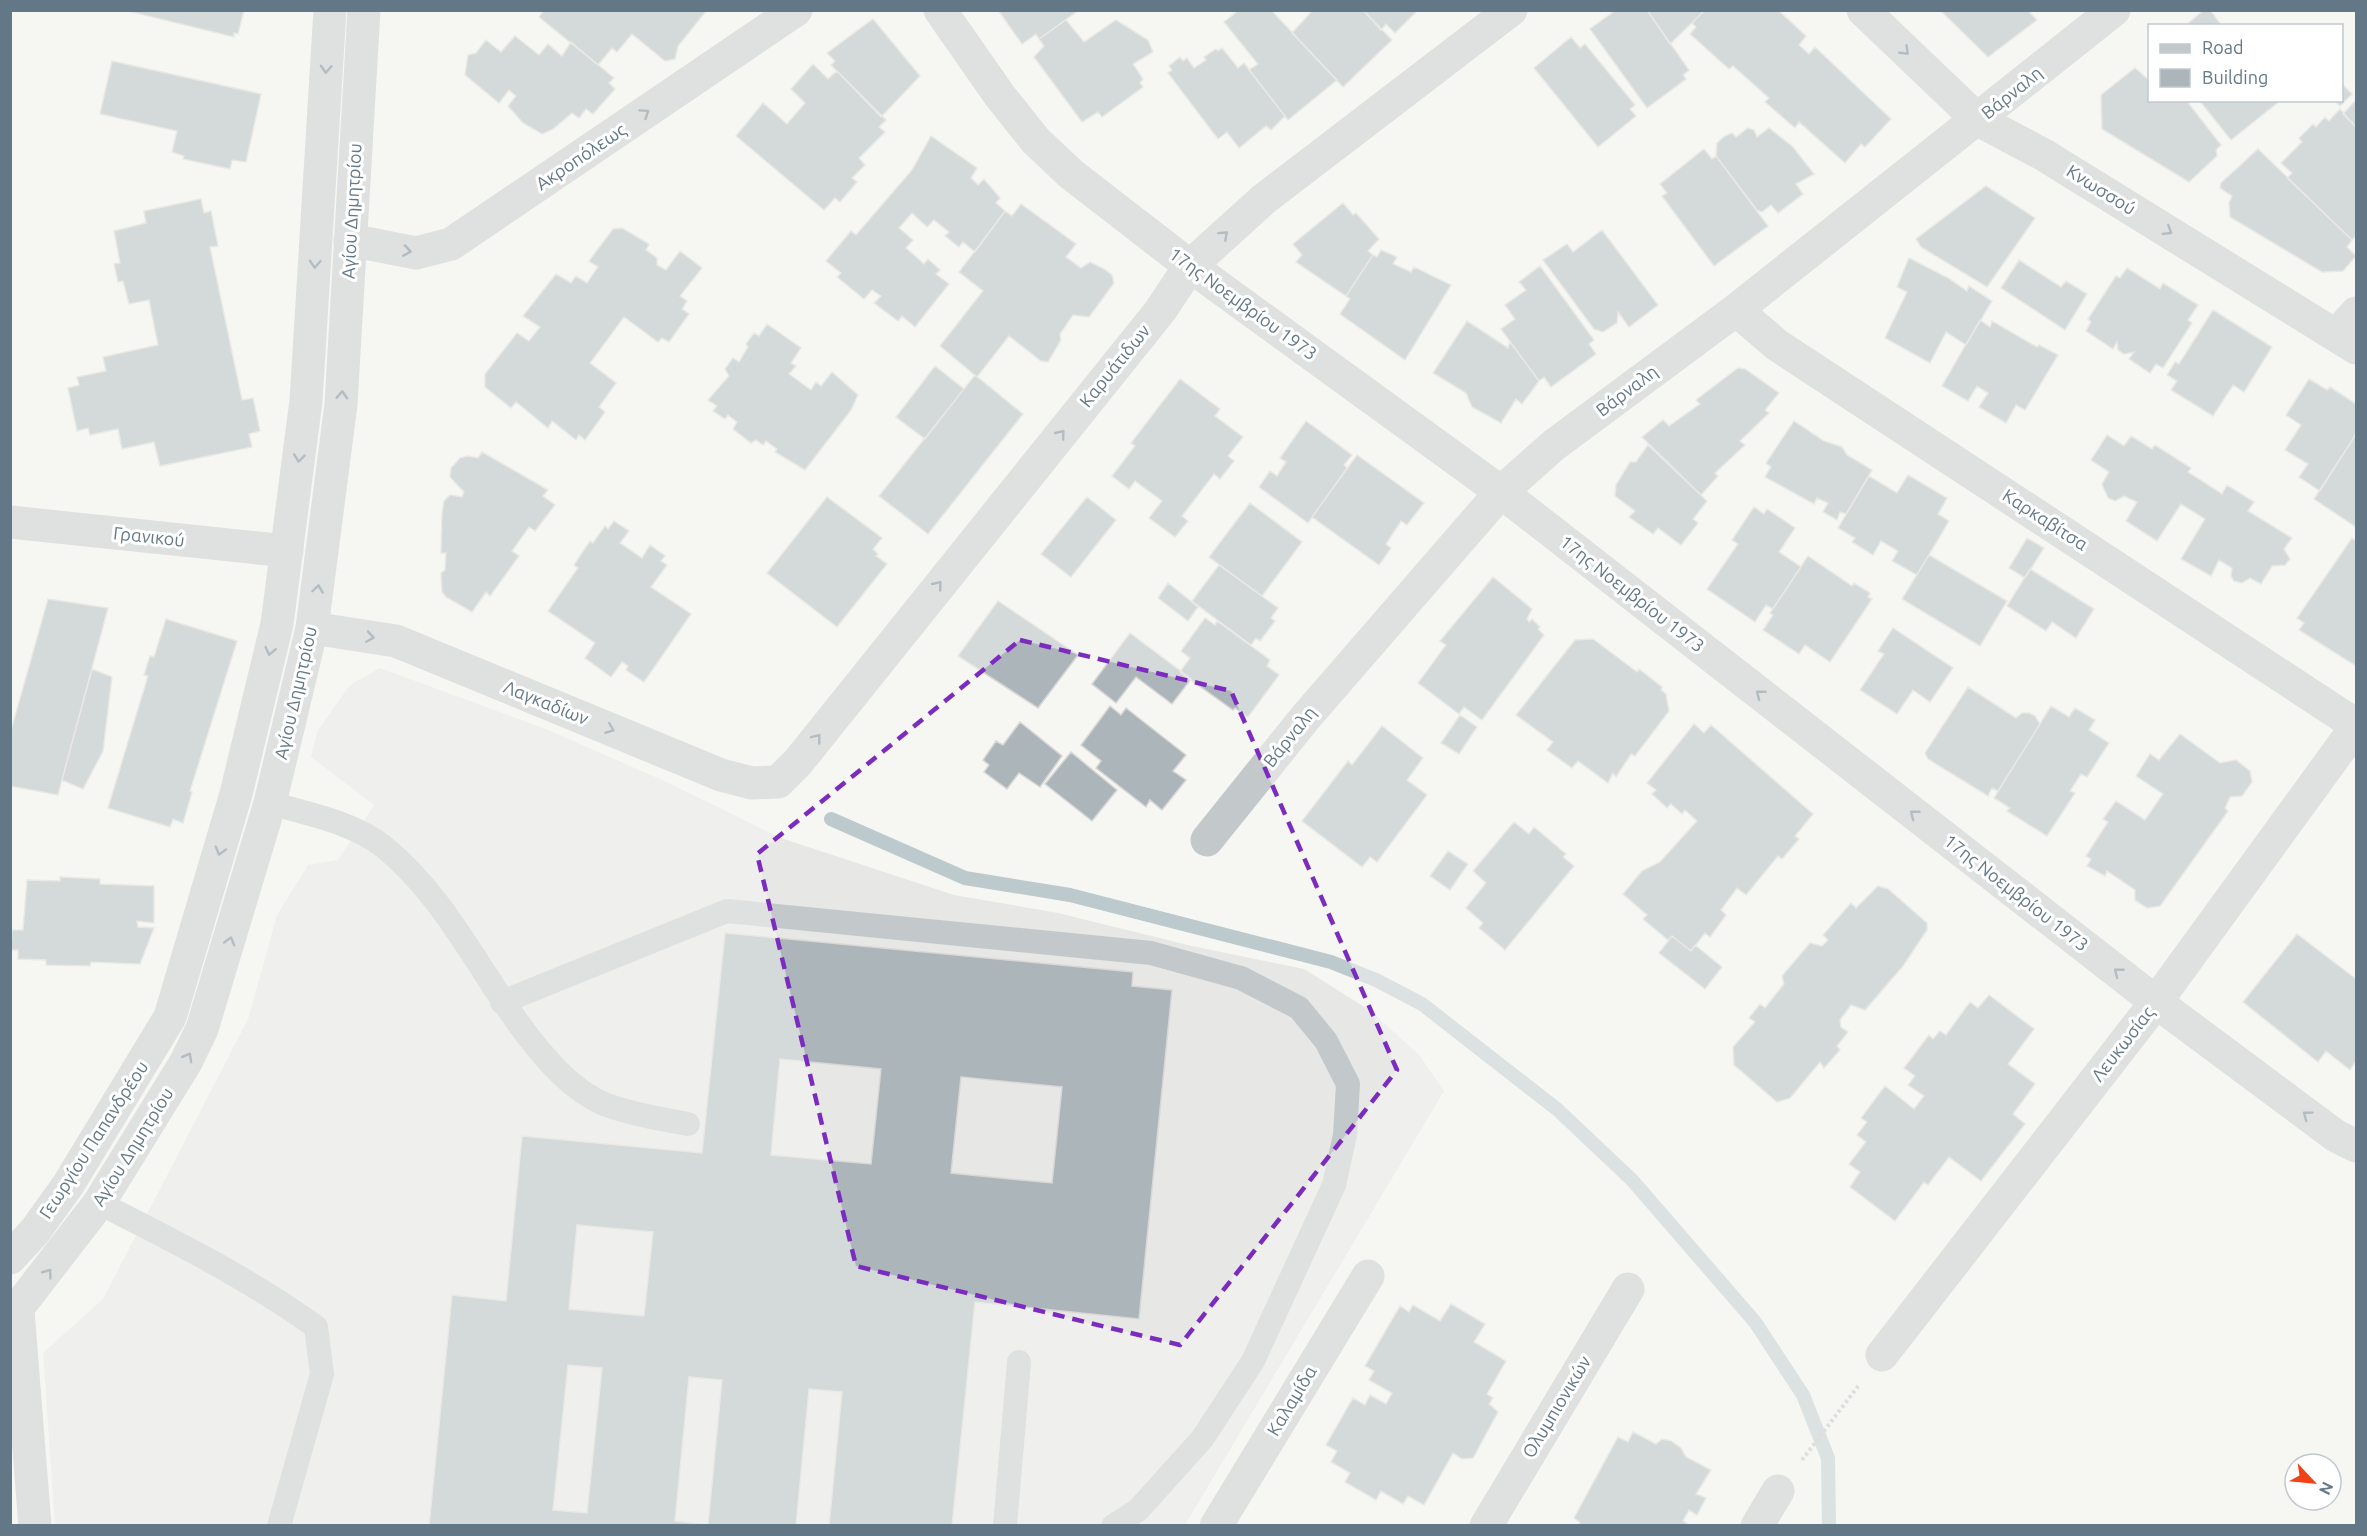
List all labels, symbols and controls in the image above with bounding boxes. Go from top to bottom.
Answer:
legend [2148,24,2343,102]
text: Road [2202,37,2244,57]
one-way arrow [1899,44,1909,55]
street label: Βάρναλη [1977,62,2046,123]
one-way arrow [320,64,333,73]
text: Building [2202,67,2268,87]
one-way arrow [638,109,649,120]
street label: Ακροπόλεως [532,119,630,194]
street label: Αγίου Δημητρίου [337,143,365,279]
street label: Κνωσσού [2063,160,2140,218]
one-way arrow [2162,224,2172,236]
one-way arrow [1217,231,1228,242]
street label: 17ης Νοεμβρίου 1973 [1165,243,1321,364]
one-way arrow [403,245,412,257]
one-way arrow [308,259,321,268]
street label: Καρυάτιδων [1075,320,1154,411]
street label: Βάρναλη [1592,361,1661,420]
one-way arrow [335,391,348,400]
one-way arrow [1053,430,1064,441]
one-way arrow [293,453,306,462]
street label: Καρκαβίτσα [1999,484,2092,554]
street label: Γρανικού [112,522,186,550]
street label: 17ης Νοεμβρίου 1973 [1556,531,1709,656]
one-way arrow [930,581,941,592]
one-way arrow [311,584,323,594]
street label: Αγίου Δημητρίου [270,624,320,761]
one-way arrow [365,630,375,643]
one-way arrow [265,645,278,655]
street label: Λαγκαδίων [501,676,592,728]
one-way arrow [1756,691,1767,702]
street label: Βάρναλη [1259,702,1320,771]
one-way arrow [604,722,615,734]
one-way arrow [809,734,820,745]
one-way arrow [1910,810,1921,821]
street label: 17ης Νοεμβρίου 1973 [1940,830,2093,955]
one-way arrow [215,845,227,856]
one-way arrow [223,936,235,947]
one-way arrow [2113,969,2124,980]
street label: Λευκωσίας [2087,1002,2158,1085]
one-way arrow [181,1053,192,1063]
street label: Γεωργίου Παπανδρέου [35,1057,152,1222]
street label: Αγίου Δημητρίου [88,1083,177,1209]
one-way arrow [2303,1111,2314,1122]
one-way arrow [40,1269,51,1280]
street label: Ολυμπιονικών [1518,1352,1595,1461]
street label: Καλαμίδα [1262,1362,1320,1439]
north arrow [2283,1452,2343,1512]
text: N [2316,1479,2337,1498]

